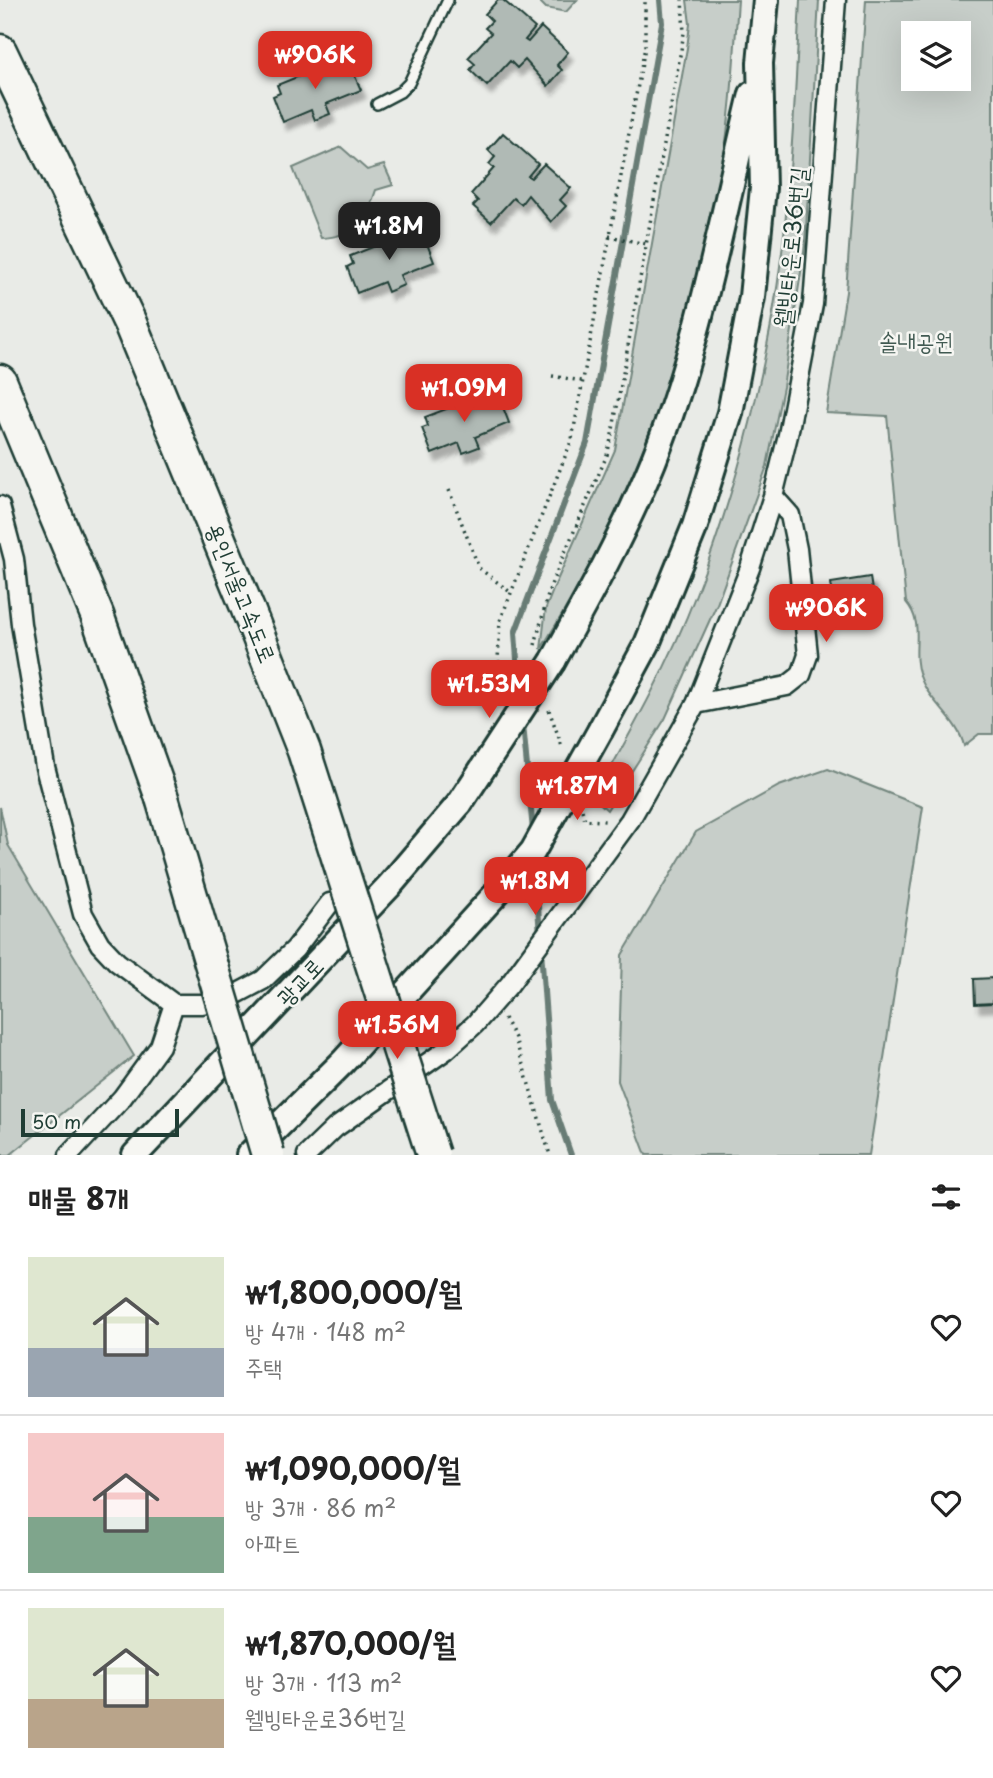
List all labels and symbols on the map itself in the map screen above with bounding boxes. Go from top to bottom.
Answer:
pin: ₩906K [266,32,364,91]
street label: 웰빙타운로36번길 [764,165,815,329]
pin: ₩1.8M [340,202,438,262]
park label: 솔내공원 [879,323,953,358]
pin: ₩1.09M [407,364,521,424]
street label: 용인서울고속도로 [198,517,286,668]
pin: ₩906K [777,584,875,644]
pin: ₩1.53M [432,660,546,720]
pin: ₩1.87M [520,762,634,822]
pin: ₩1.8M [486,858,584,917]
street label: 광교로 [267,949,331,1013]
pin: ₩1.56M [340,1002,454,1061]
scale bar [21,1106,178,1138]

